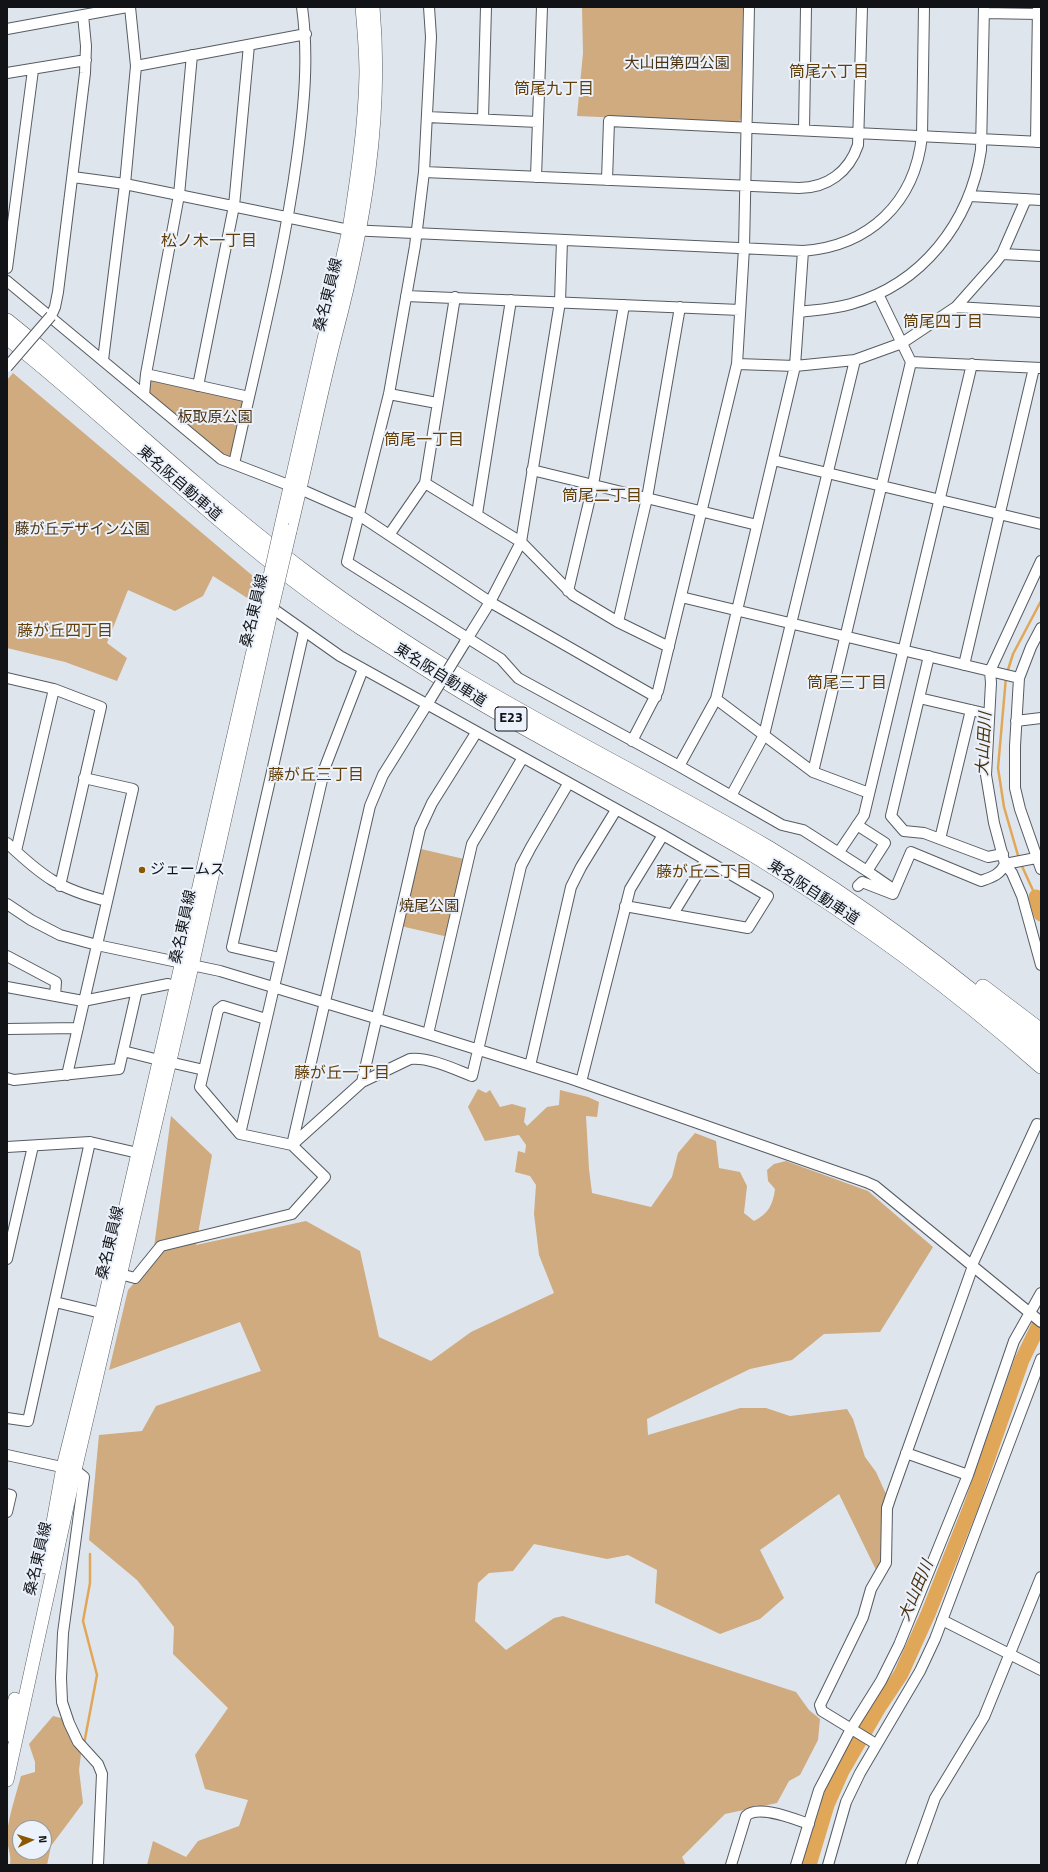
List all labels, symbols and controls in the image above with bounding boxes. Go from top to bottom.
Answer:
park label: 大山田第四公園 [625,55,729,73]
district label: 筒尾六丁目 [789,63,869,83]
district label: 筒尾九丁目 [514,80,594,100]
district label: 松ノ木一丁目 [161,232,257,252]
street label: 桑名東員線 [311,256,347,334]
district label: 筒尾四丁目 [903,313,983,333]
park label: 板取原公園 [178,409,252,427]
district label: 筒尾一丁目 [384,431,464,451]
street label: 東名阪自動車道 [133,443,225,525]
district label: 筒尾二丁目 [562,487,642,507]
park label: 藤が丘デザイン公園 [15,521,149,539]
street label: 桑名東員線 [238,572,272,650]
district label: 藤が丘四丁目 [17,622,113,642]
street label: 東名阪自動車道 [391,641,489,711]
district label: 筒尾三丁目 [807,674,887,694]
road number: E23 [495,707,527,731]
water label: 大山田川 [974,712,996,776]
district label: 藤が丘三丁目 [268,766,364,786]
street label: 東名阪自動車道 [764,857,862,929]
place label: ジェームス [150,861,225,879]
district label: 藤が丘二丁目 [656,863,752,883]
marker: ジェームス [137,865,147,875]
street label: 桑名東員線 [167,888,201,966]
park label: 焼尾公園 [399,898,459,916]
district label: 藤が丘一丁目 [294,1064,390,1084]
street label: 桑名東員線 [94,1204,128,1282]
street label: 桑名東員線 [22,1520,56,1598]
water label: 大山田川 [896,1558,938,1624]
north arrow [12,1820,52,1860]
text: N [35,1835,51,1844]

